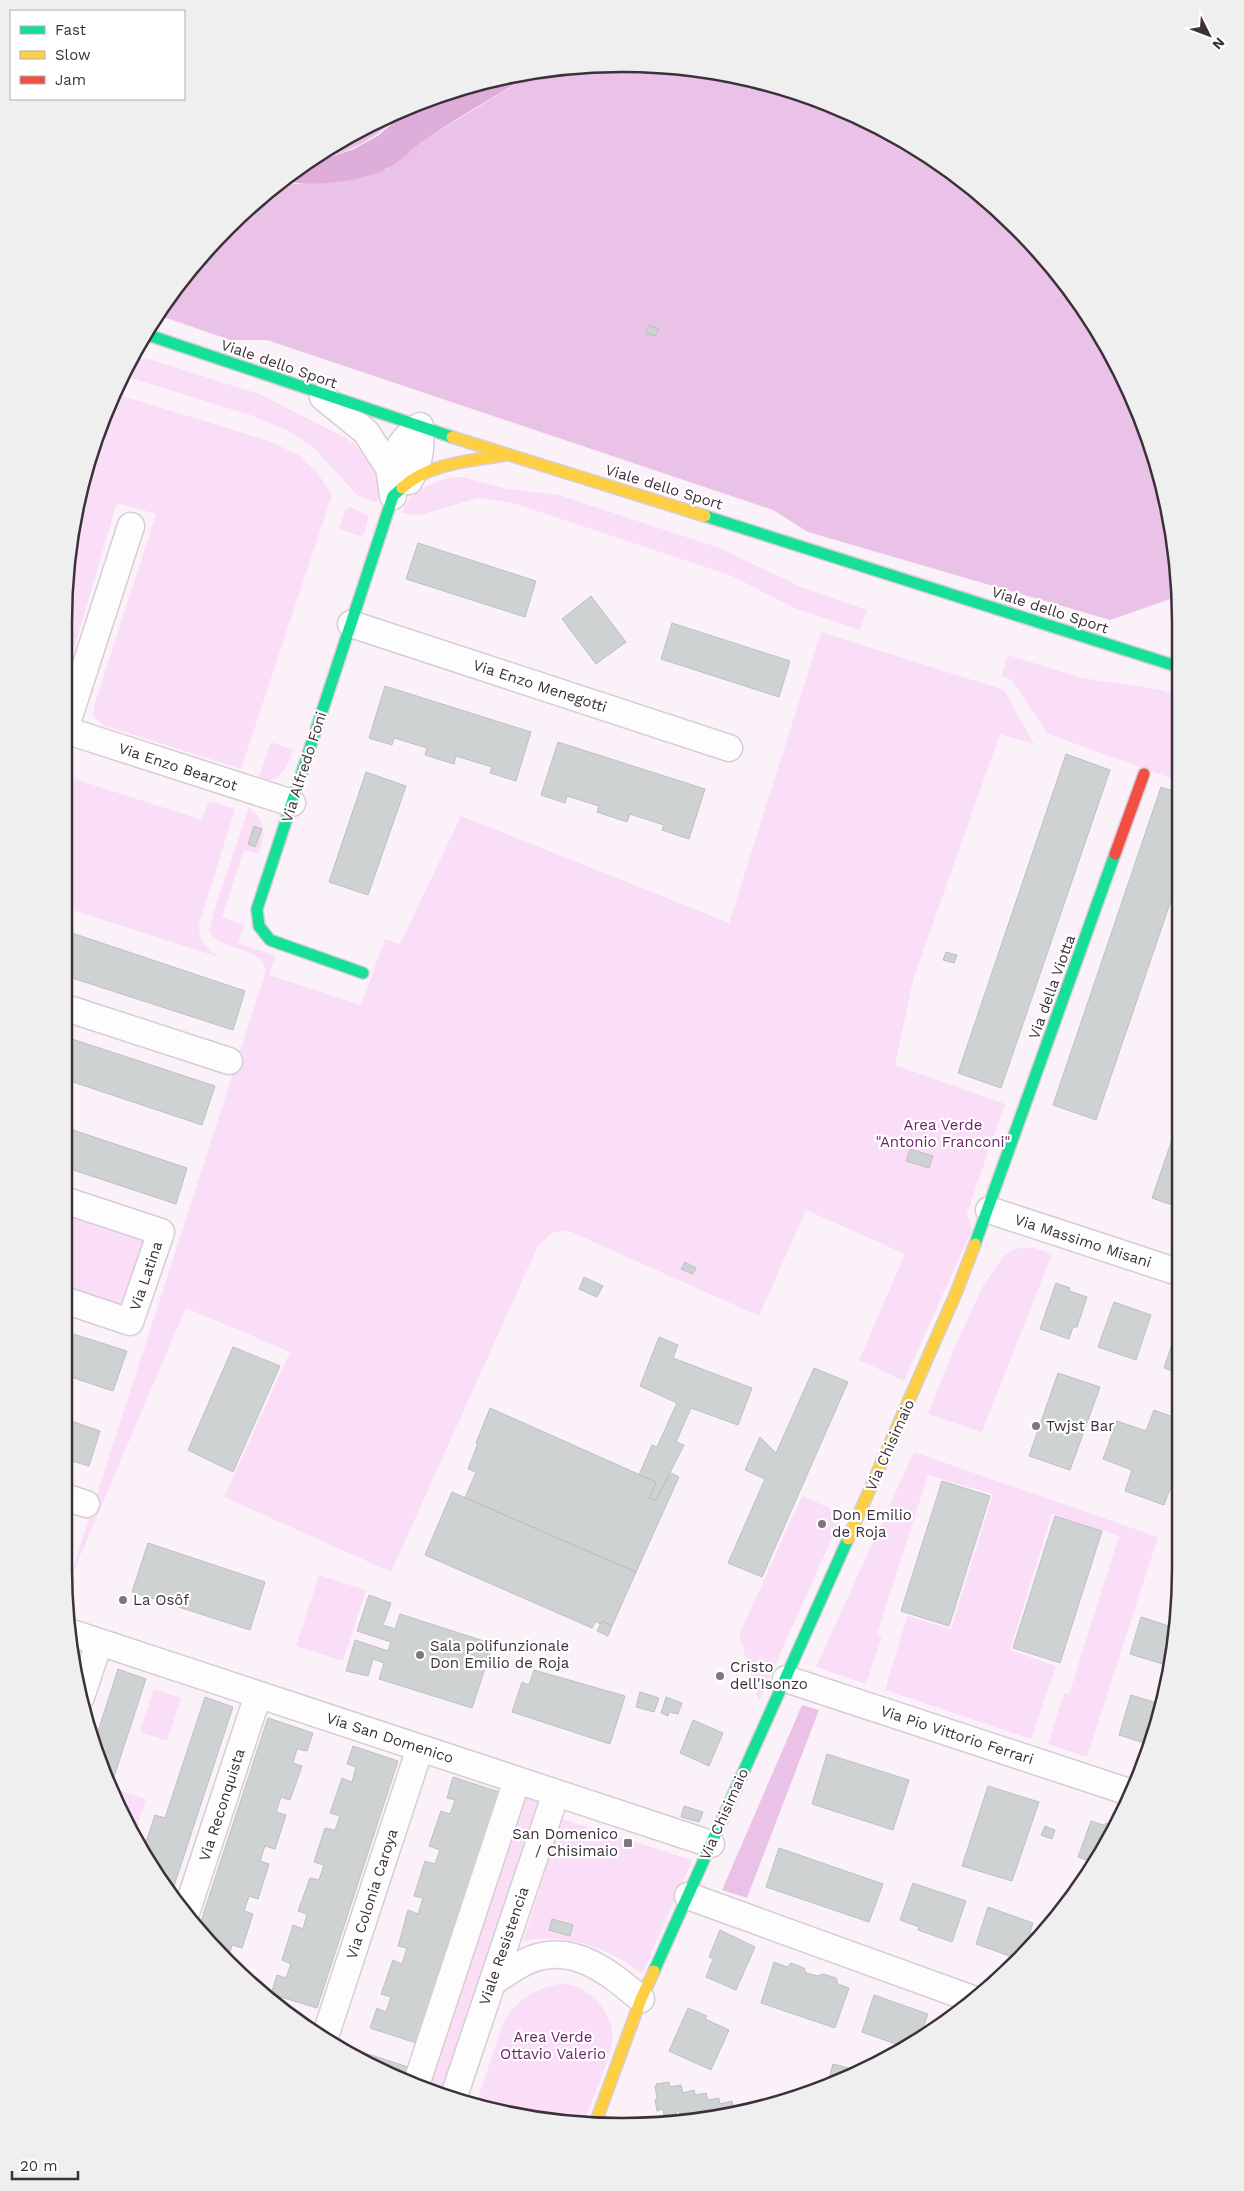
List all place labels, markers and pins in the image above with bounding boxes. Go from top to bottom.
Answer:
place label: Twjst Bar [1046,1417,1114,1435]
marker: Twjst Bar [1030,1420,1042,1432]
place label: Don Emilio de Roja [832,1506,912,1541]
marker: Don Emilio de Roja [816,1518,828,1530]
place label: La Osôf [133,1591,189,1609]
marker: La Osôf [117,1594,129,1606]
place label: Sala polifunzionale Don Emilio de Roja [430,1637,570,1672]
marker: Sala polifunzionale Don Emilio de Roja [414,1649,426,1661]
place label: Cristo dell'Isonzo [730,1658,808,1693]
marker: Cristo dell'Isonzo [714,1670,726,1682]
place label: San Domenico / Chisimaio [512,1825,618,1860]
marker: San Domenico / Chisimaio [622,1837,634,1849]

